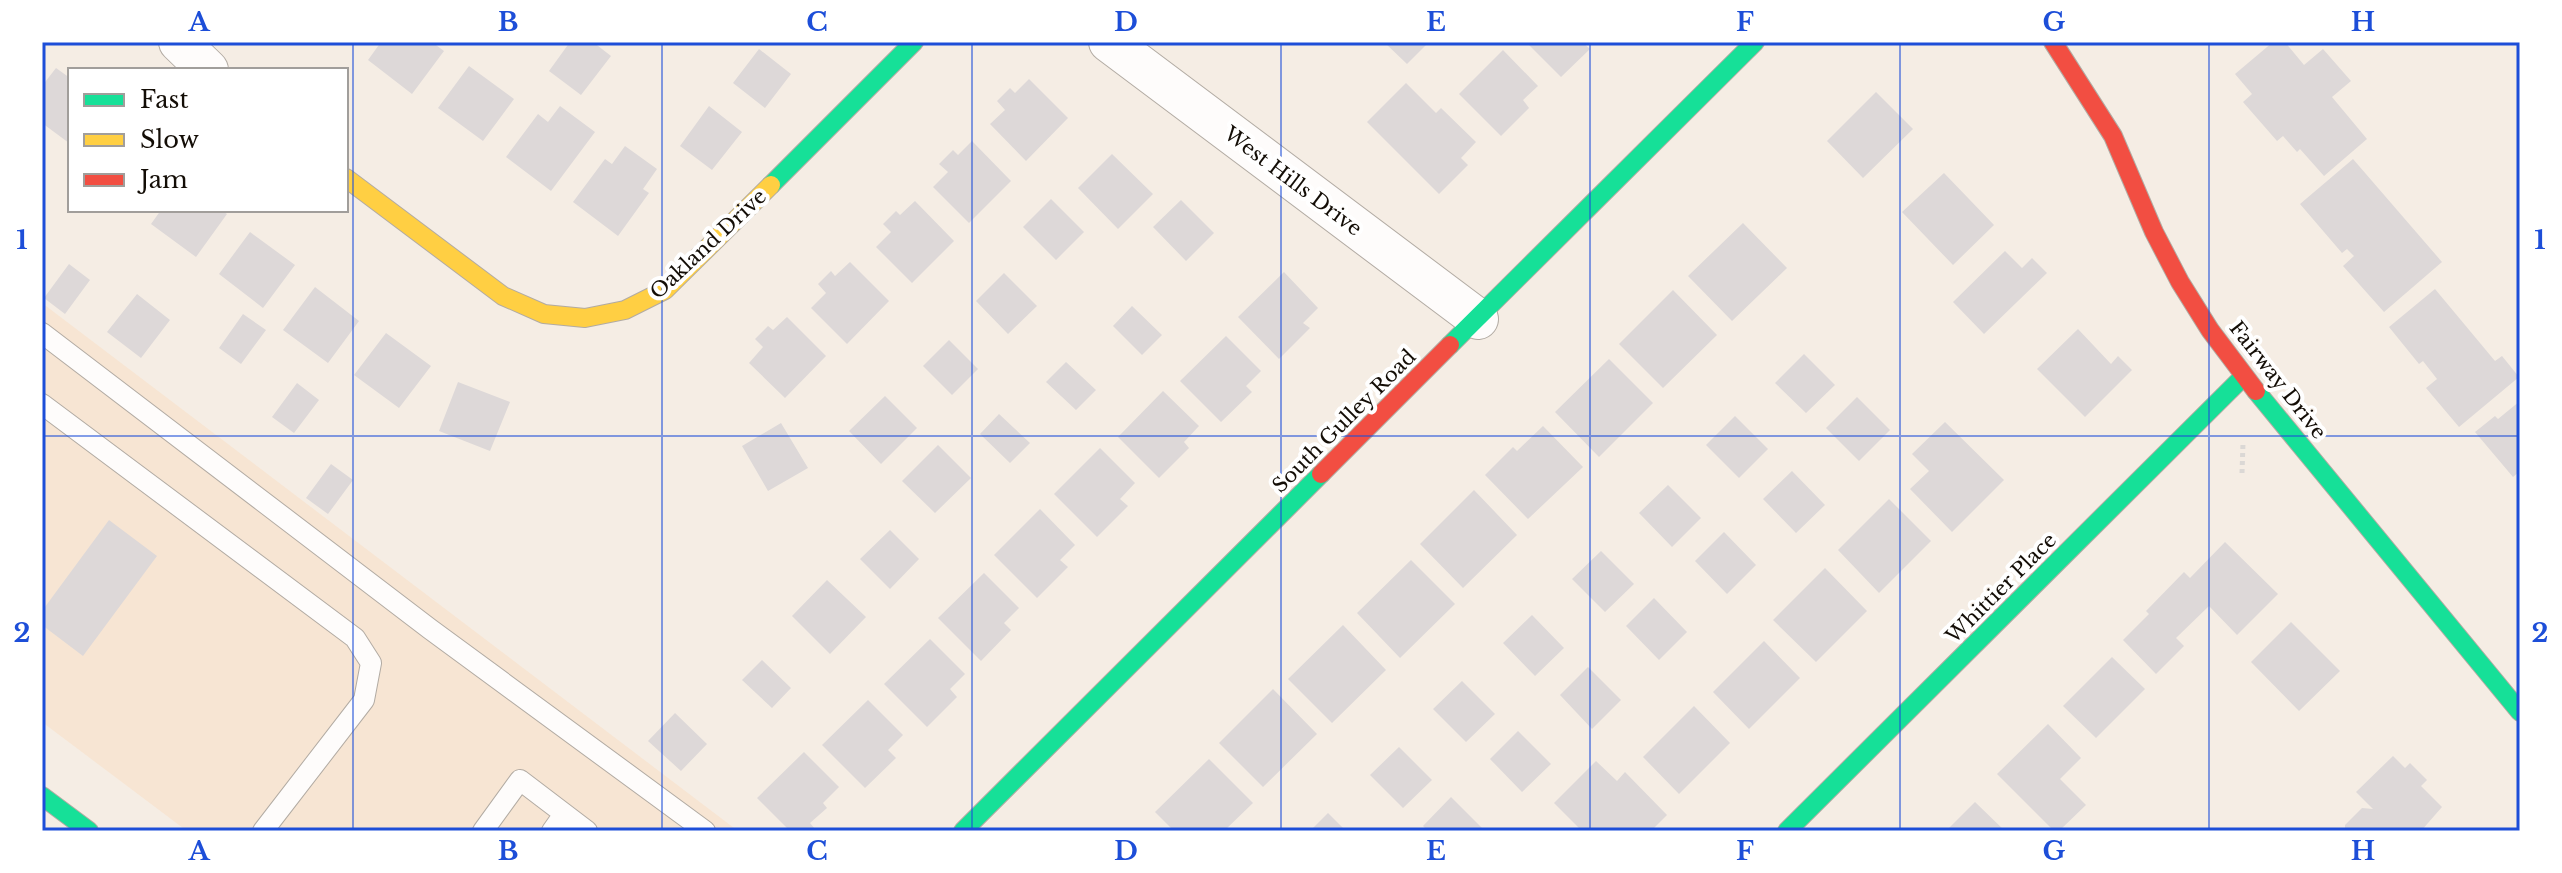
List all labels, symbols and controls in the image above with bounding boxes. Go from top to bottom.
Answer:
text: A [187,6,210,38]
text: B [498,6,518,38]
text: C [806,6,828,38]
text: D [1114,6,1138,38]
text: E [1426,6,1446,38]
text: F [1736,6,1754,38]
text: G [2043,6,2066,38]
text: H [2351,6,2375,38]
legend [68,68,348,212]
text: Fast [140,85,188,114]
street label: West Hills Drive [1219,121,1367,241]
text: Slow [140,125,199,154]
text: Jam [137,165,188,194]
street label: Oakland Drive [645,184,771,304]
text: 1 [16,224,28,256]
text: 1 [2534,224,2546,256]
street label: Fairway Drive [2225,316,2331,444]
street label: South Gulley Road [1267,344,1421,498]
street label: Whittier Place [1940,528,2061,649]
text: 2 [14,617,30,649]
text: 2 [2532,617,2548,649]
text: A [187,835,210,867]
text: B [498,835,518,867]
text: C [806,835,828,867]
text: D [1114,835,1138,867]
text: E [1426,835,1446,867]
text: F [1736,835,1754,867]
text: G [2043,835,2066,867]
text: H [2351,835,2375,867]

